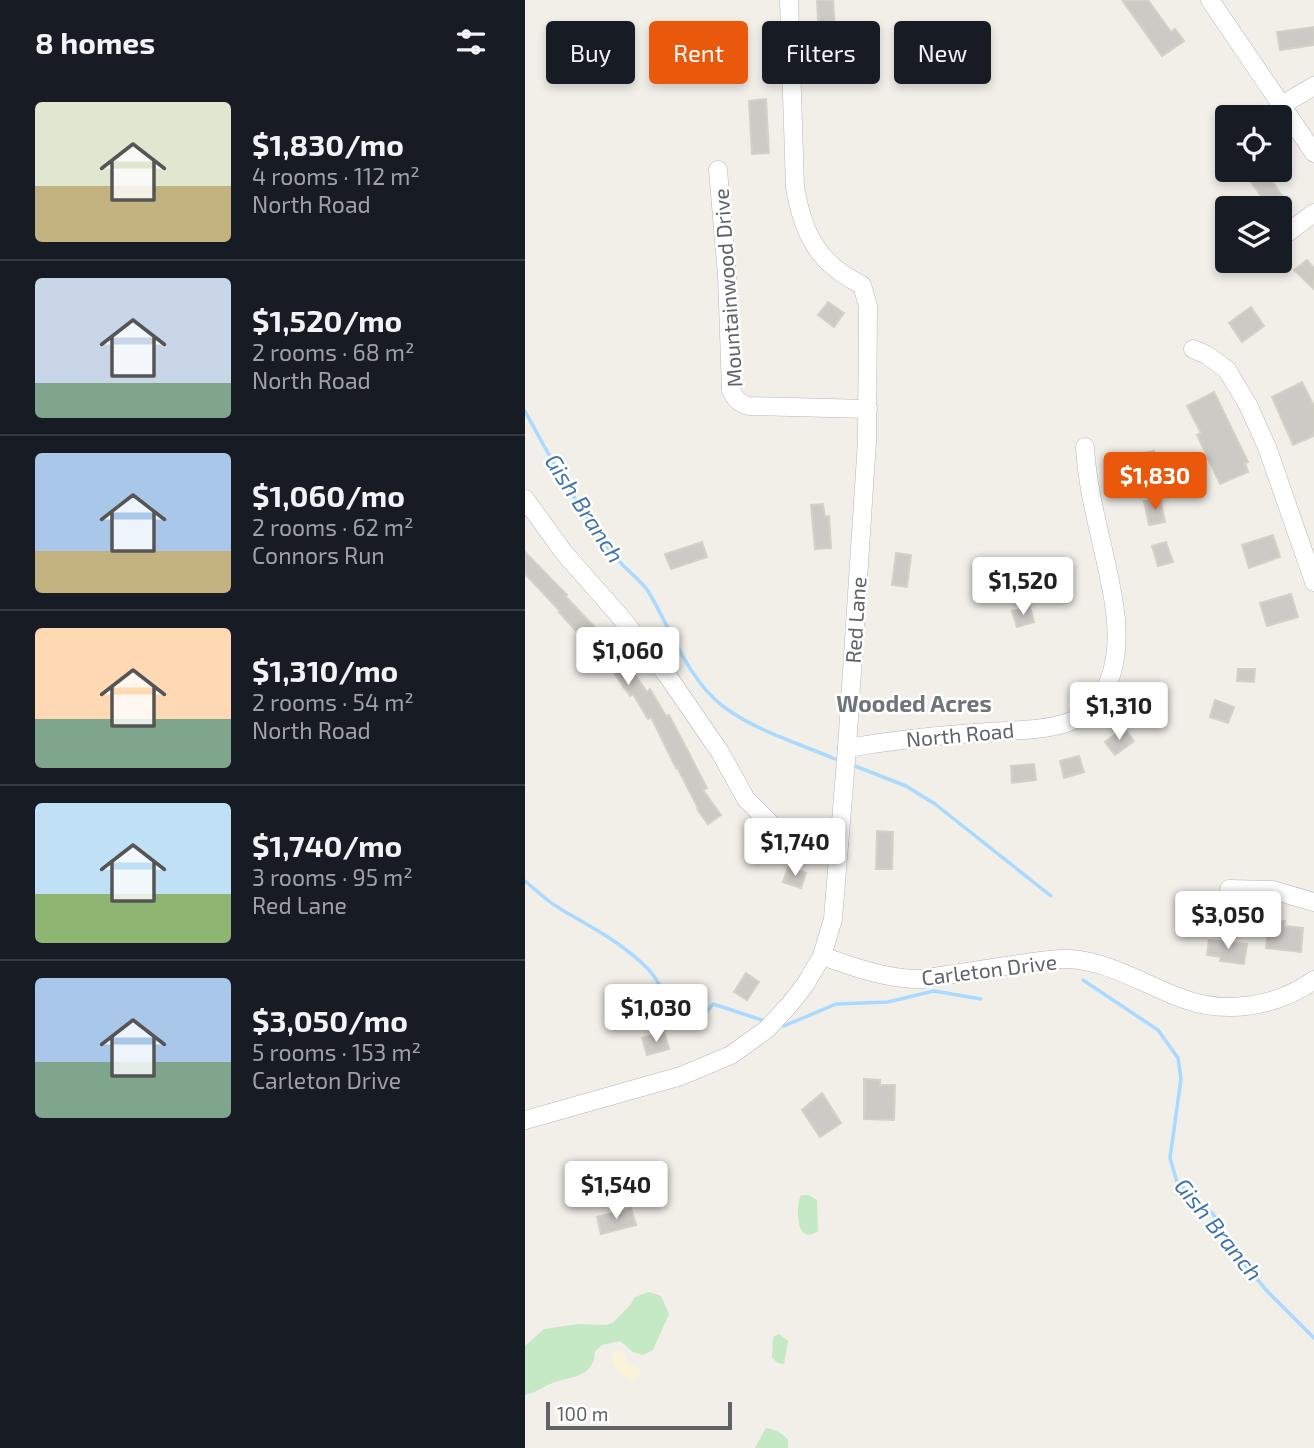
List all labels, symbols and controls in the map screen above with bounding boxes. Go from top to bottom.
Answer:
chip: Buy [546,21,635,84]
chip: Rent [649,21,748,84]
chip: Filters [762,21,880,84]
chip: New [894,21,991,84]
icon: filters [452,23,490,61]
text: 8 homes [35,24,155,60]
map controls [1215,105,1292,273]
button: locate [1215,105,1292,182]
text: $1,830/mo [252,126,404,162]
icon: home [91,130,175,214]
text: 4 rooms · 112 m² [252,162,420,190]
street label: Mountainwood Drive [708,188,746,388]
text: North Road [252,190,371,218]
button: layers [1215,196,1292,273]
text: $1,520/mo [252,302,402,338]
icon: home [91,306,175,390]
text: 2 rooms · 68 m² [252,338,415,366]
text: North Road [252,366,371,394]
water label: Gish Branch [539,448,631,568]
pin: $1,830 [1098,452,1212,512]
text: $1,830 [1120,461,1190,489]
text: $1,060/mo [252,477,405,513]
icon: home [91,481,175,565]
text: 2 rooms · 62 m² [252,513,414,541]
text: Connors Run [252,541,385,569]
pin: $1,520 [966,558,1080,617]
text: $1,520 [988,566,1058,594]
street label: Red Lane [840,576,870,664]
pin: $1,060 [571,628,685,687]
text: $1,060 [592,636,664,664]
text: $1,310/mo [252,652,398,688]
icon: home [91,656,175,740]
pin: $1,310 [1062,682,1176,742]
text: 2 rooms · 54 m² [252,688,414,716]
district label: Wooded Acres [836,689,992,717]
text: $1,310 [1086,691,1152,719]
text: North Road [252,716,371,744]
street label: North Road [905,717,1015,751]
pin: $1,740 [738,818,852,878]
text: $1,740/mo [252,827,402,863]
text: $1,740 [760,827,830,855]
icon: home [91,831,175,915]
text: 3 rooms · 95 m² [252,863,413,891]
text: Red Lane [252,891,347,919]
pin: $3,050 [1171,892,1285,951]
text: $3,050 [1191,900,1265,928]
street label: Carleton Drive [920,948,1058,990]
pin: $1,030 [599,984,713,1044]
text: $1,030 [621,993,691,1021]
text: $3,050/mo [252,1002,408,1038]
icon: home [91,1006,175,1090]
text: 5 rooms · 153 m² [252,1038,421,1066]
text: Carleton Drive [252,1066,401,1094]
pin: $1,540 [559,1162,673,1221]
text: $1,540 [581,1170,651,1198]
water label: Gish Branch [1169,1172,1269,1286]
scale bar [546,1399,731,1431]
text: 100 m [557,1402,608,1425]

